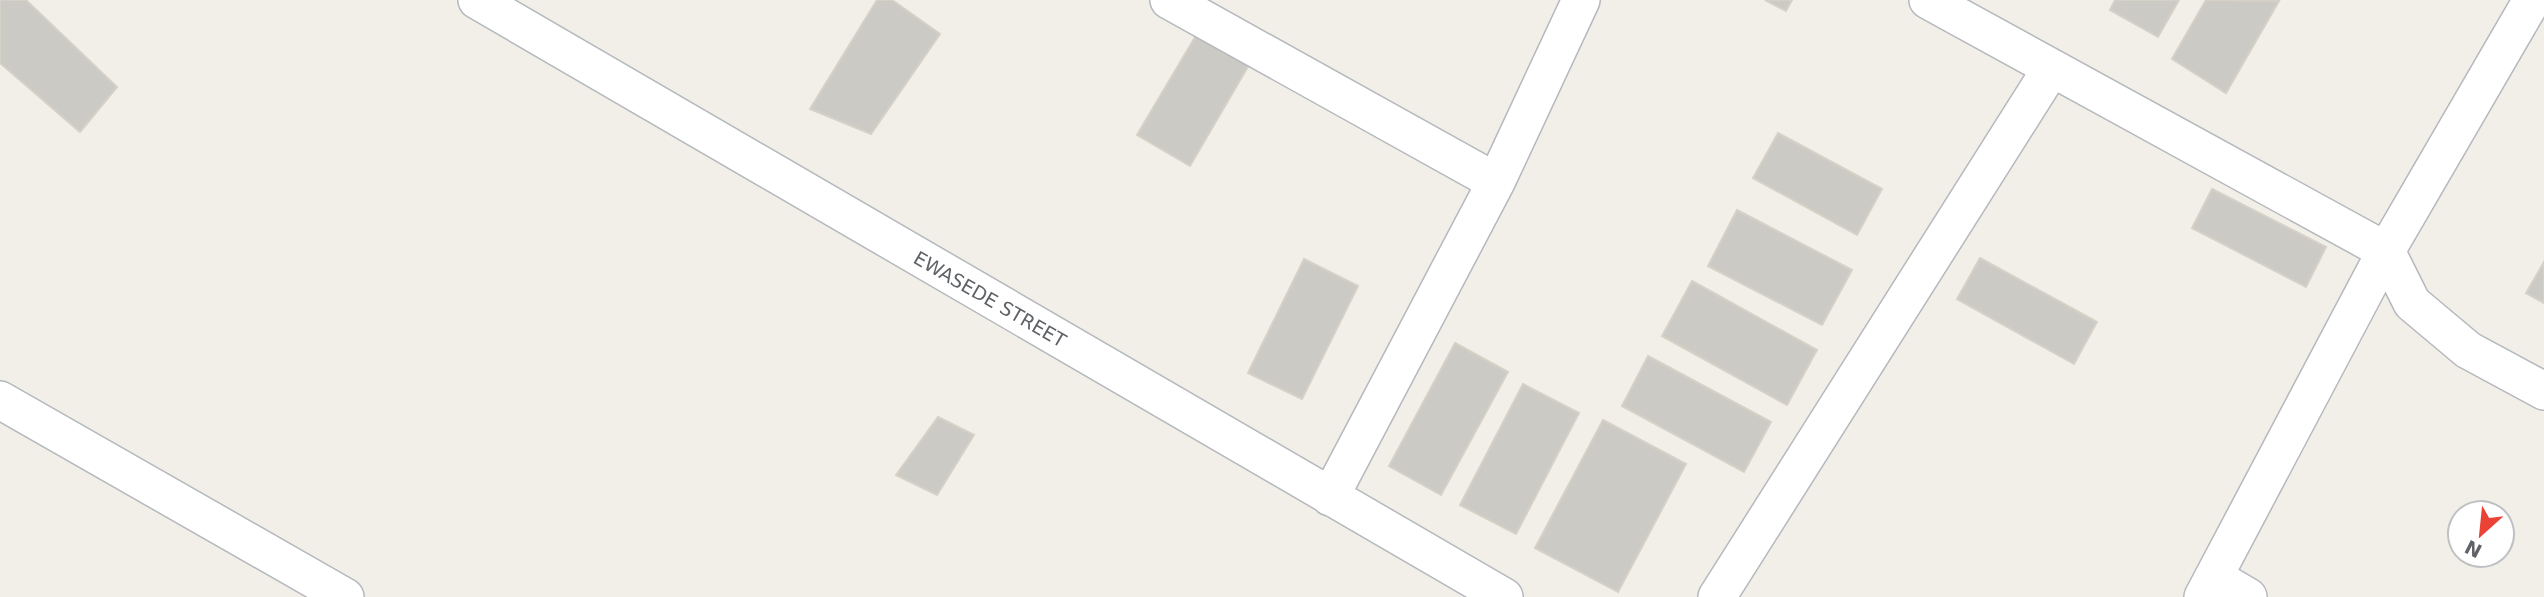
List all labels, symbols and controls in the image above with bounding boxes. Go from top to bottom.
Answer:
street label: EWASEDE STREET [910,246,1070,352]
north arrow [2446,499,2516,569]
text: N [2461,536,2485,563]

